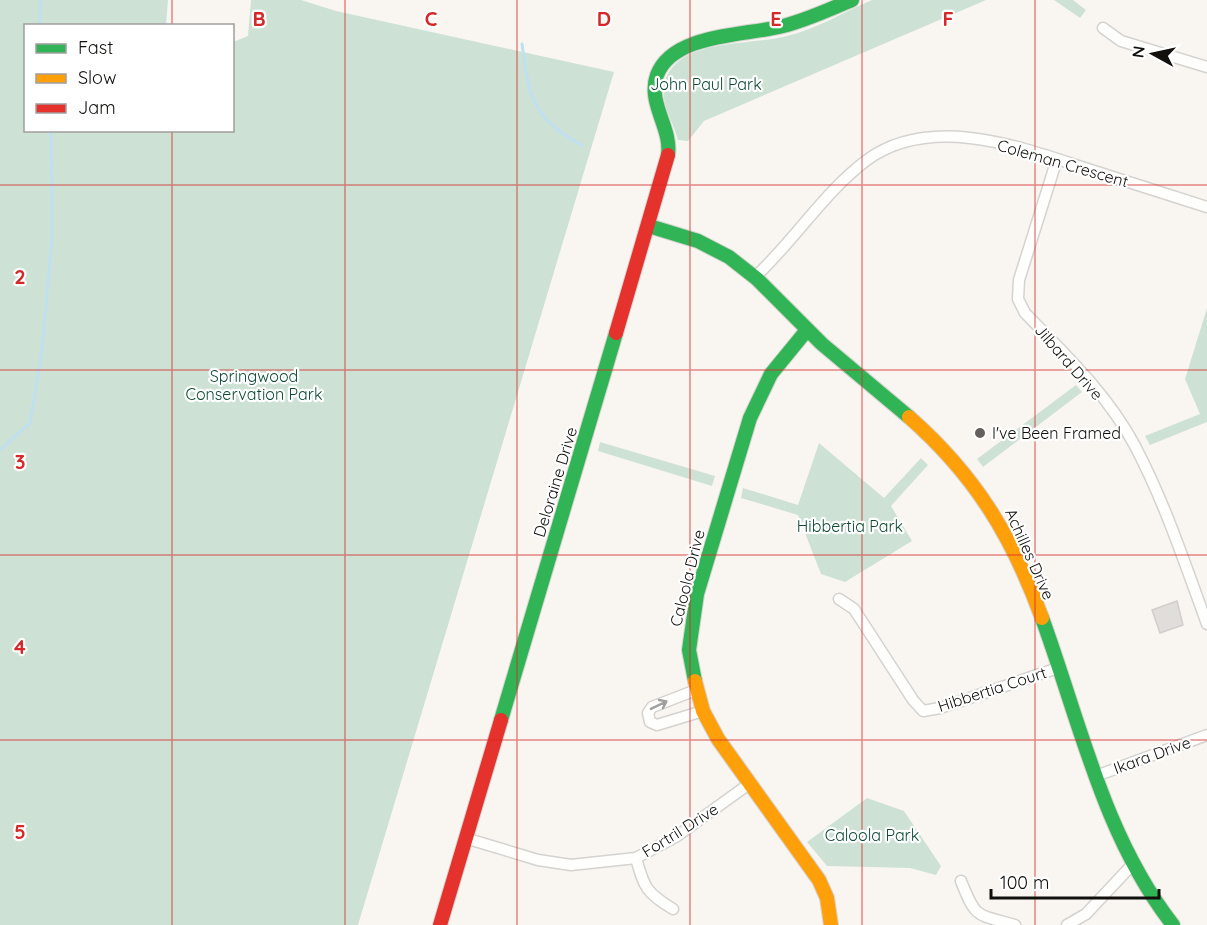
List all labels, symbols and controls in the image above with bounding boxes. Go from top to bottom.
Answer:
text: B [252,6,266,31]
text: C [425,6,438,31]
text: D [597,6,611,31]
text: E [770,6,782,31]
text: F [942,6,954,31]
legend [24,24,234,132]
north arrow [1123,24,1183,84]
text: Fast [78,36,113,59]
text: N [1127,45,1149,59]
text: Slow [78,66,116,89]
park label: John Paul Park [650,74,762,94]
text: Jam [78,96,116,119]
street label: Coleman Crescent [995,135,1131,191]
text: 2 [14,264,26,289]
street label: Jilbard Drive [1031,320,1107,404]
park label: Springwood Conservation Park [186,366,323,404]
place label: I've Been Framed [992,423,1121,443]
street label: Deloraine Drive [529,425,581,539]
marker: I've Been Framed [973,426,987,440]
text: 3 [15,449,25,474]
street label: Achilles Drive [1001,505,1059,603]
park label: Hibbertia Park [797,516,903,536]
street label: Caloola Drive [665,527,709,629]
text: 4 [14,634,26,659]
street label: Hibbertia Court [935,662,1049,716]
one-way arrow [650,699,668,711]
street label: Ikara Drive [1111,732,1193,778]
street label: Fortril Drive [638,799,722,861]
text: 5 [14,819,26,844]
park label: Caloola Park [825,825,919,845]
scale bar [991,862,1159,900]
text: 100 m [1000,871,1049,894]

